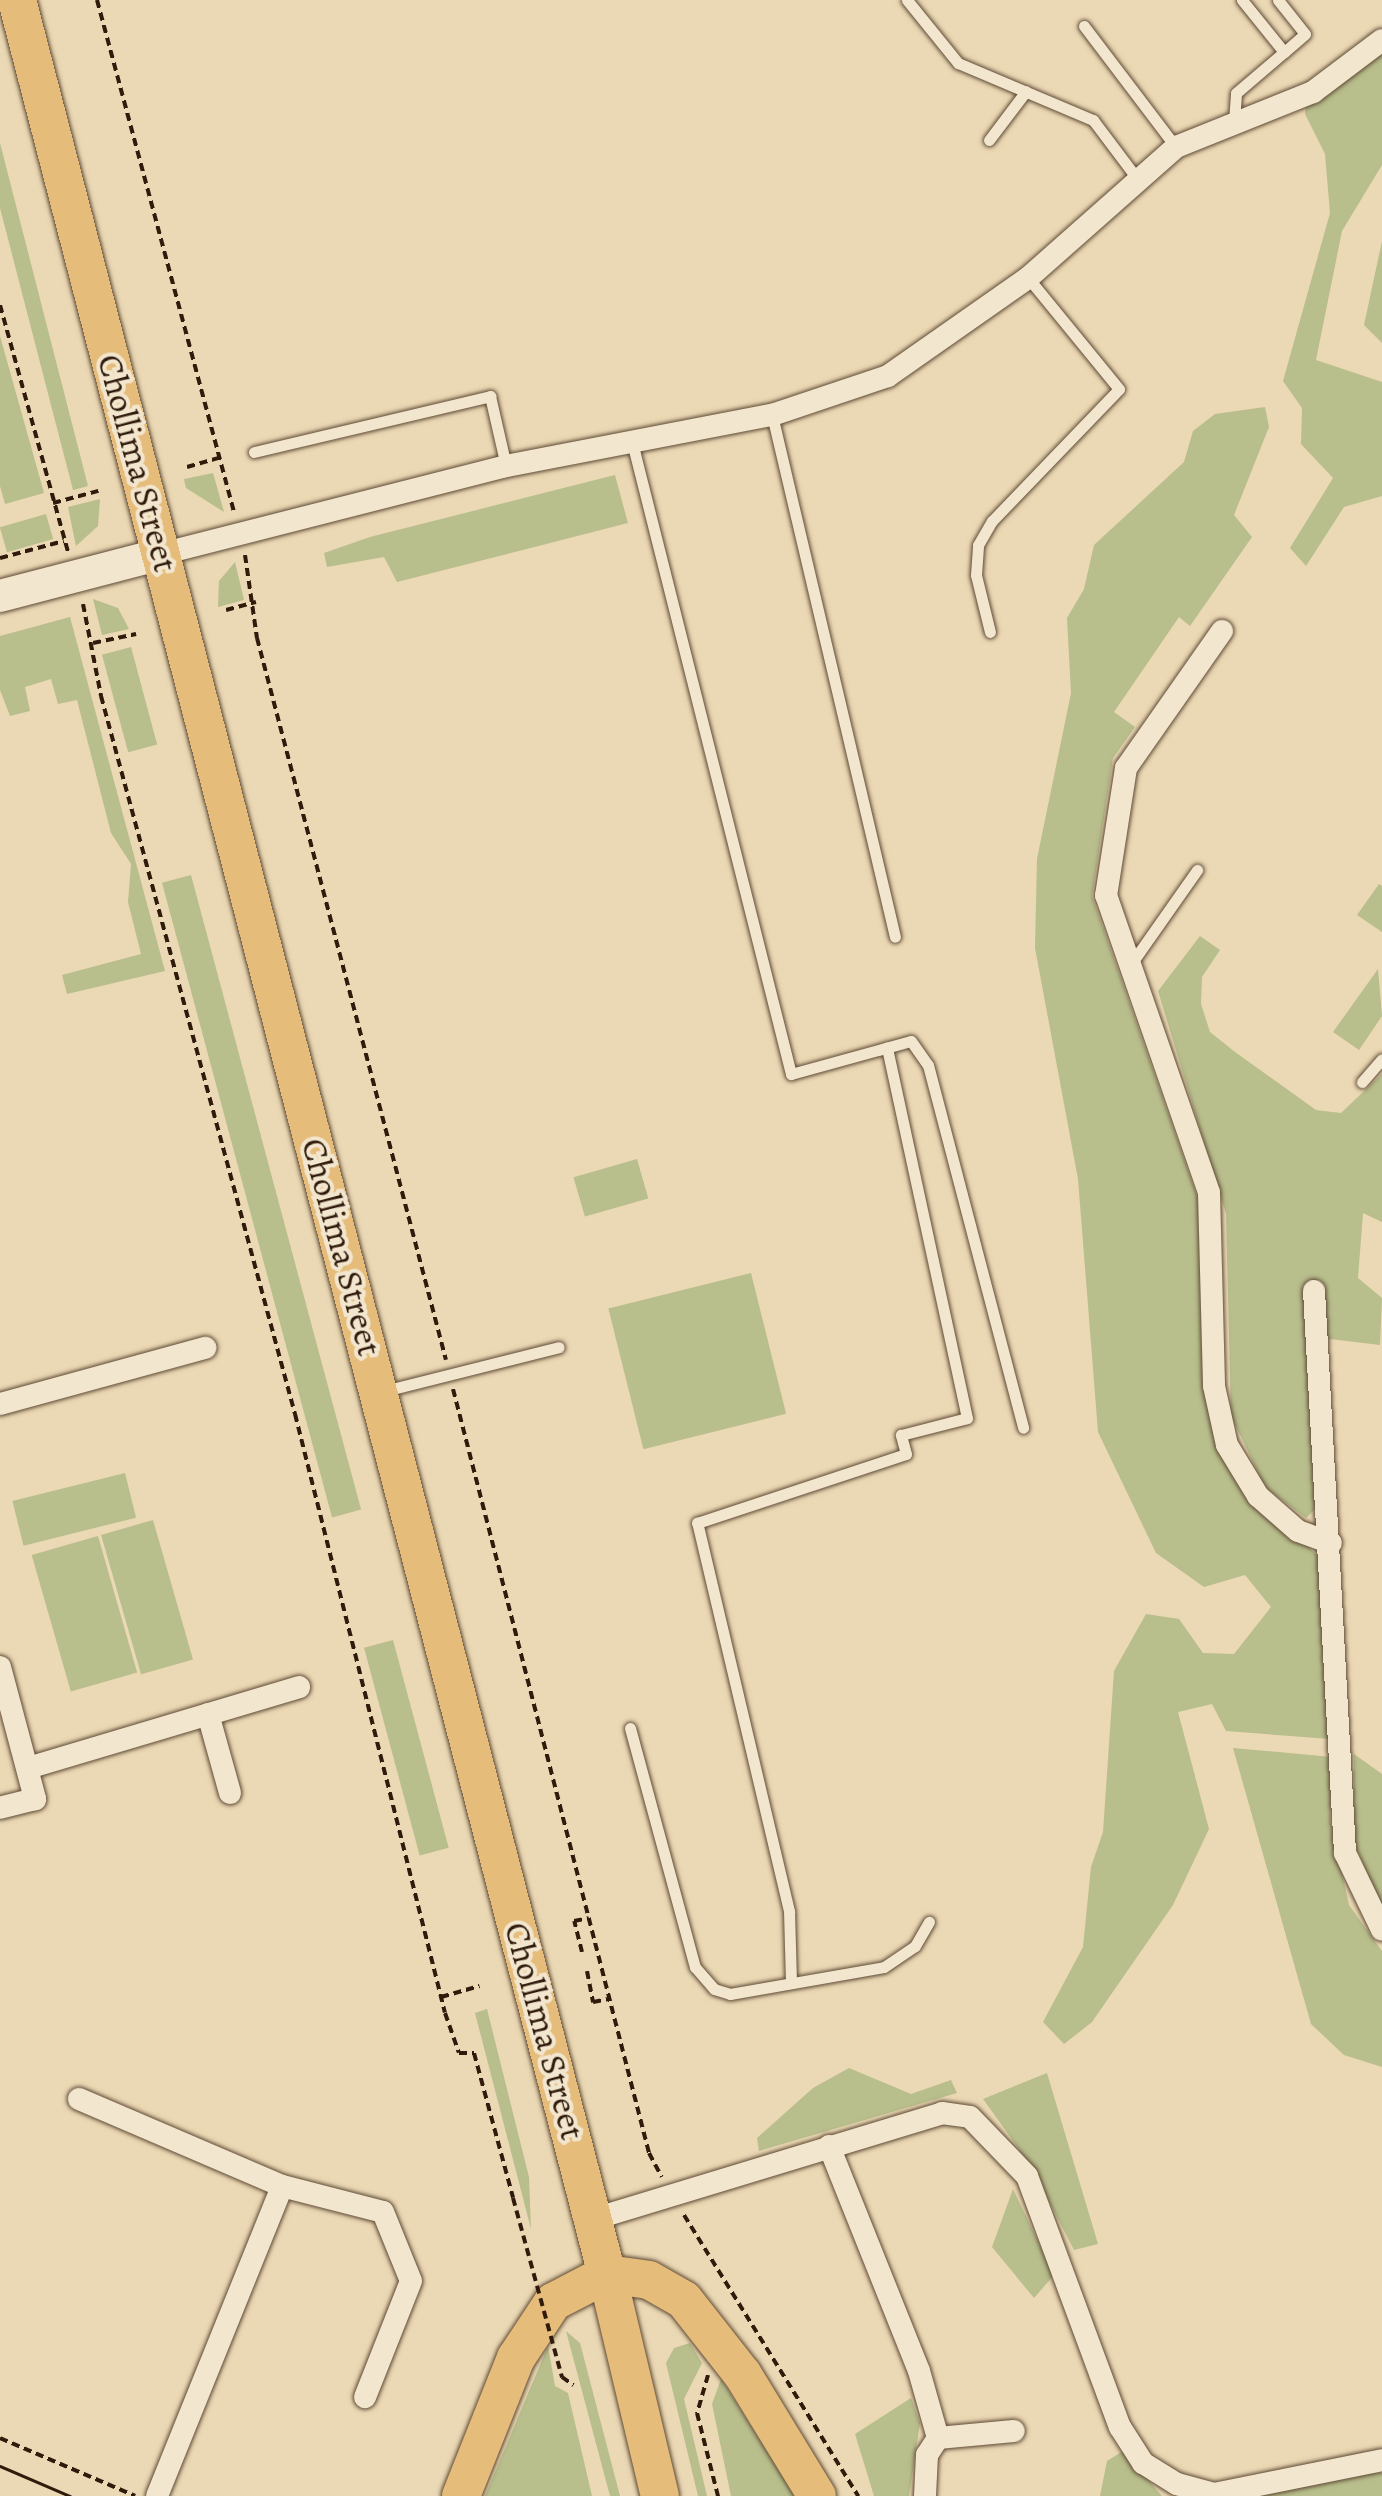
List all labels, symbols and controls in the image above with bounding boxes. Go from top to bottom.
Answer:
street label: Chollima Street [89,350,187,576]
street label: Chollima Street [293,1134,391,1360]
street label: Chollima Street [496,1918,594,2144]

